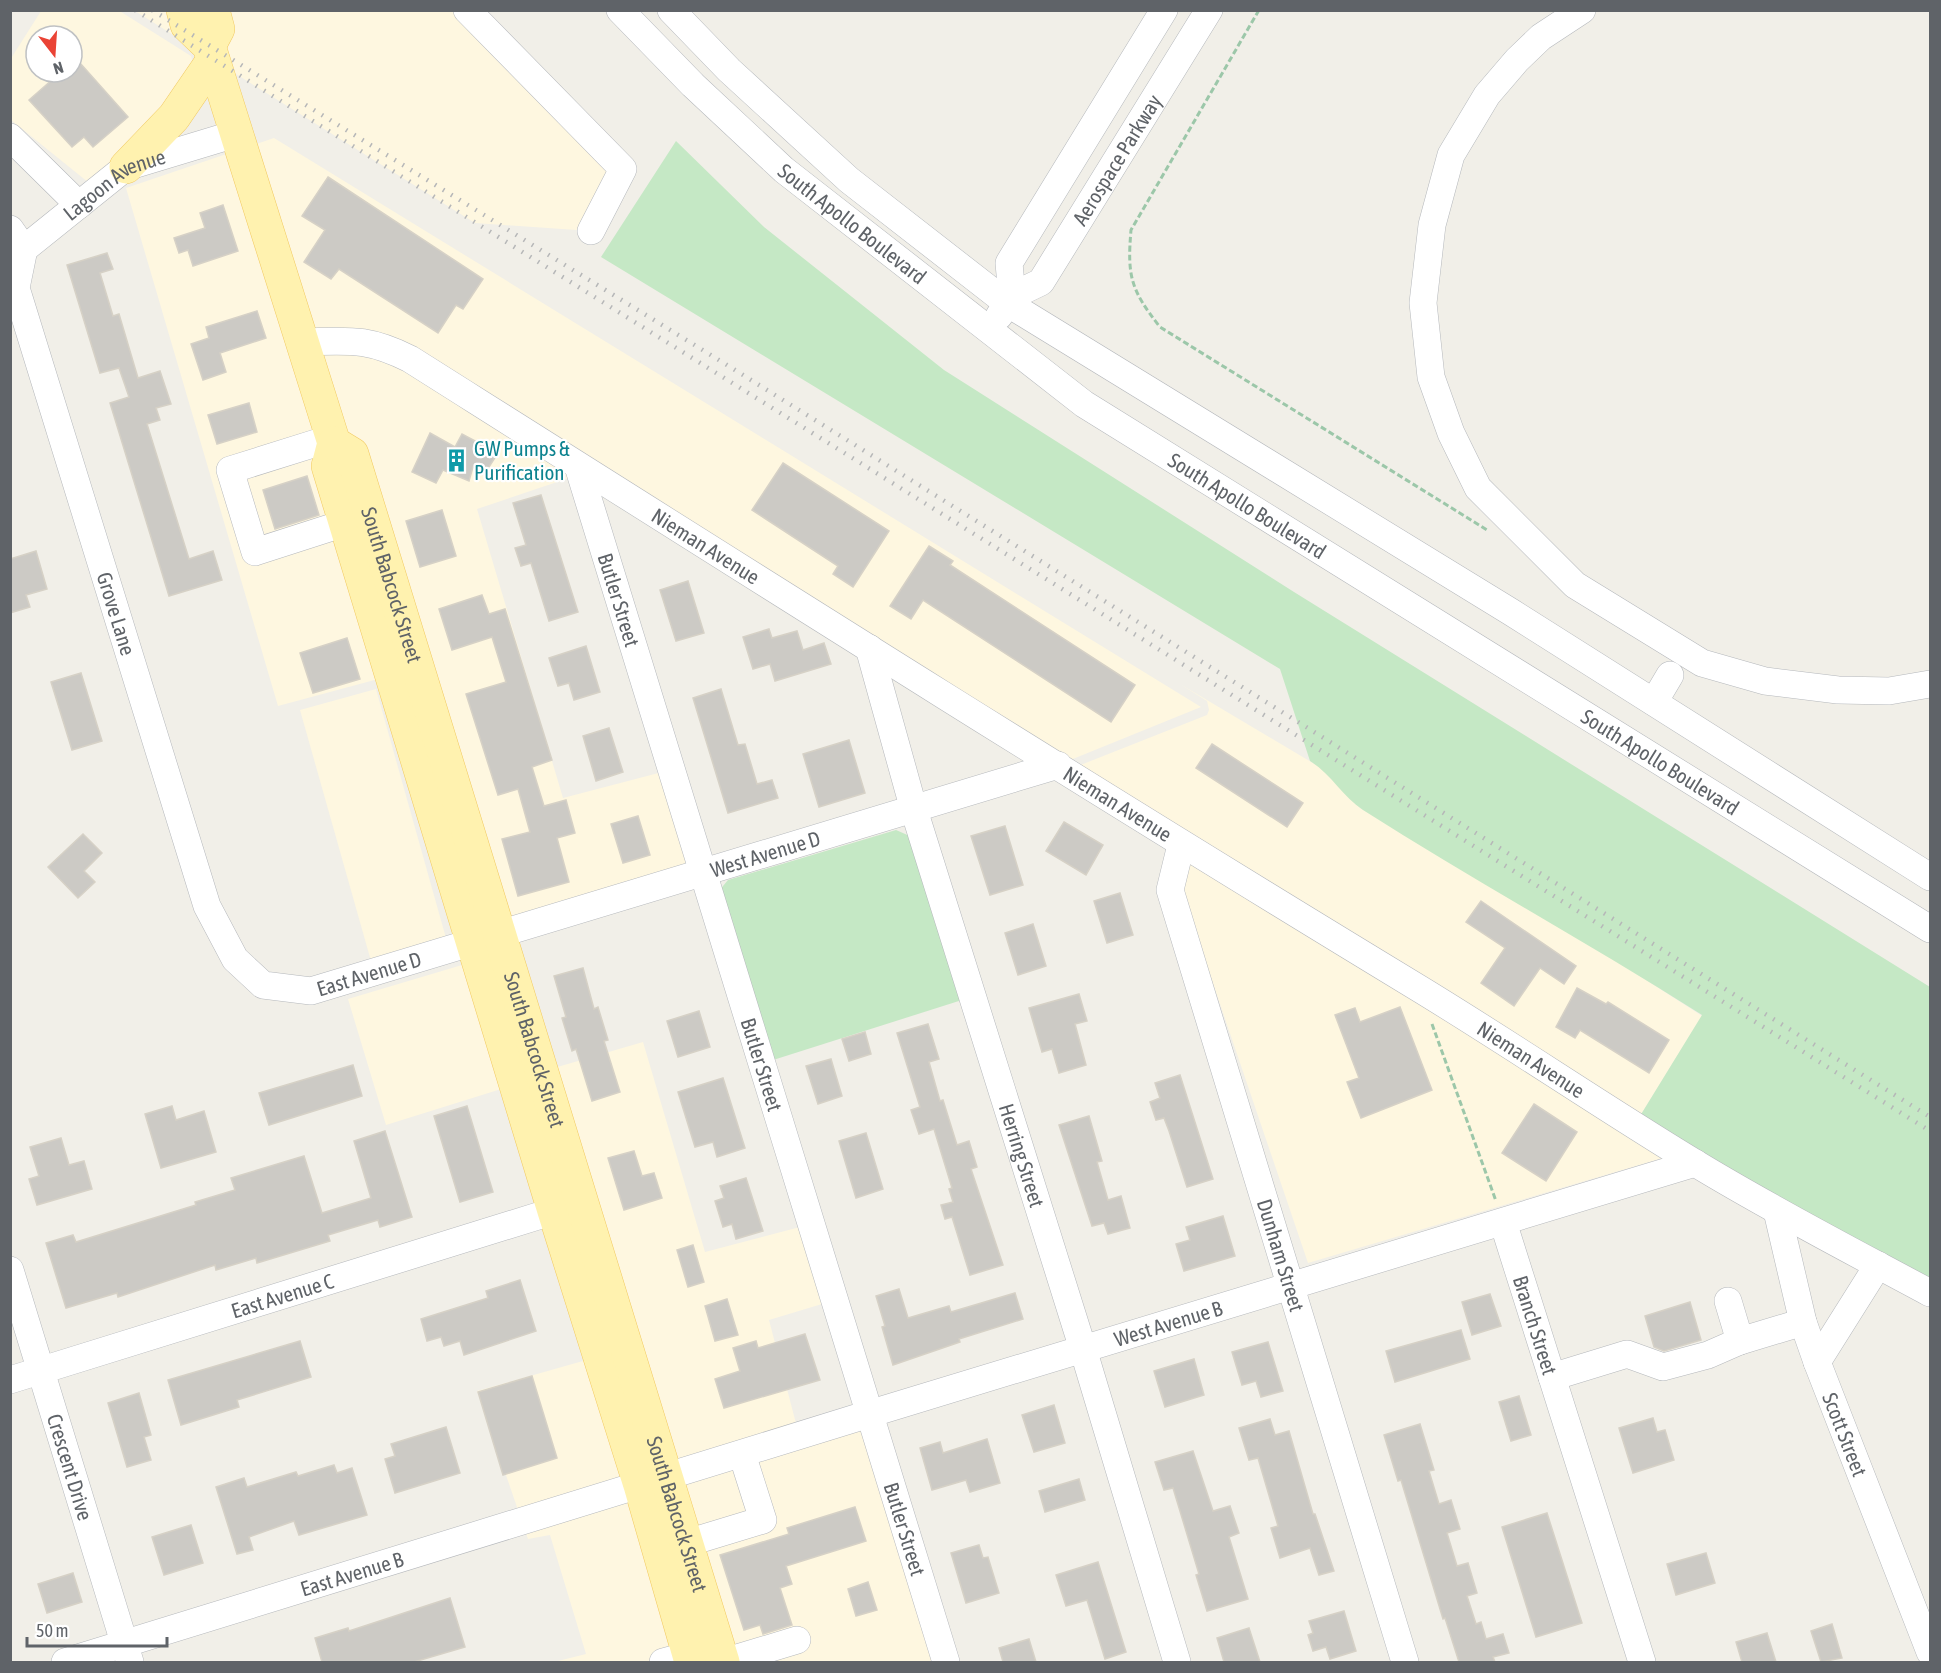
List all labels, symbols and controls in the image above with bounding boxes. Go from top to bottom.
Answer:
north arrow [24,24,84,84]
text: N [51,58,66,78]
street label: Aerospace Parkway [1067,89,1166,229]
street label: Lagoon Avenue [58,144,168,225]
street label: South Apollo Boulevard [774,158,931,288]
place label: GW Pumps & Purification [474,436,570,484]
building icon: GW Pumps & Purification [443,447,469,473]
street label: South Apollo Boulevard [1164,448,1331,563]
street label: Nieman Avenue [648,503,764,589]
street label: South Babcock Street [357,504,427,666]
street label: Butler Street [594,550,645,649]
street label: Grove Lane [93,569,141,658]
street label: South Apollo Boulevard [1577,704,1744,820]
street label: Nieman Avenue [1059,761,1176,846]
street label: West Avenue D [707,826,823,882]
street label: East Avenue D [314,946,424,1001]
street label: South Babcock Street [500,969,570,1130]
street label: Butler Street [736,1015,788,1114]
street label: Nieman Avenue [1473,1016,1589,1103]
street label: Herring Street [995,1101,1050,1210]
street label: Dunham Street [1253,1196,1310,1314]
street label: East Avenue C [228,1268,337,1323]
street label: Branch Street [1509,1272,1562,1378]
street label: West Avenue B [1111,1295,1225,1351]
street label: Scott Street [1818,1389,1872,1480]
street label: Crescent Drive [43,1411,98,1523]
street label: South Babcock Street [642,1433,713,1595]
street label: Butler Street [879,1479,931,1578]
street label: East Avenue B [297,1546,406,1601]
scale bar [27,1610,166,1648]
text: 50 m [36,1620,68,1641]

